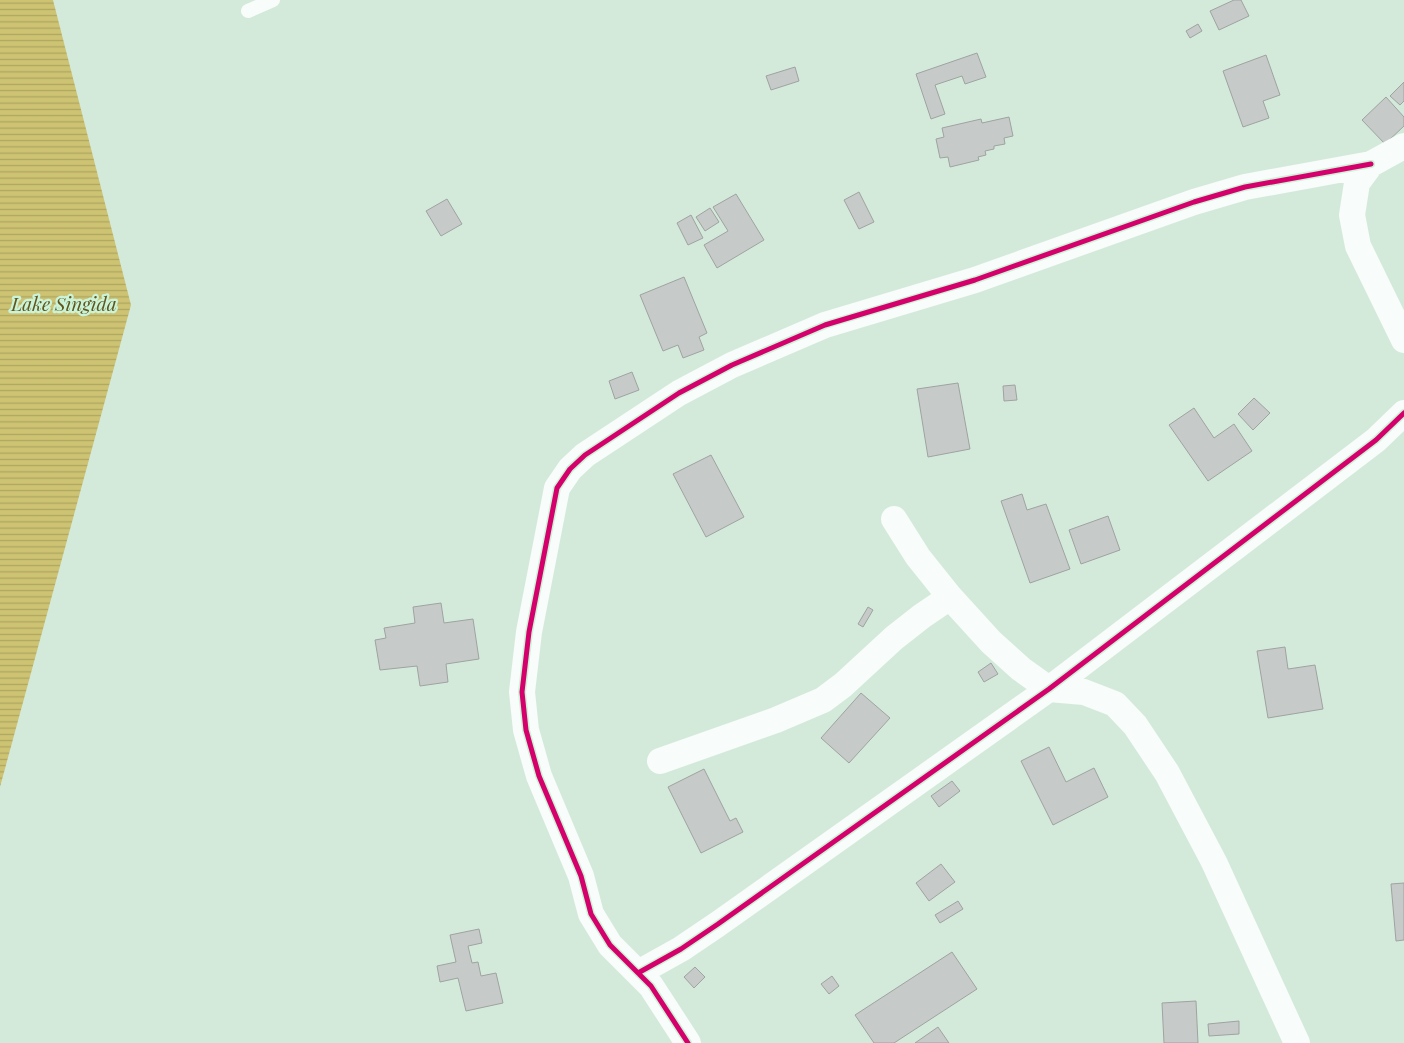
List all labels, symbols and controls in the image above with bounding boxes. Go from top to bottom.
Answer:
water label: Lake Singida [10,290,117,316]

